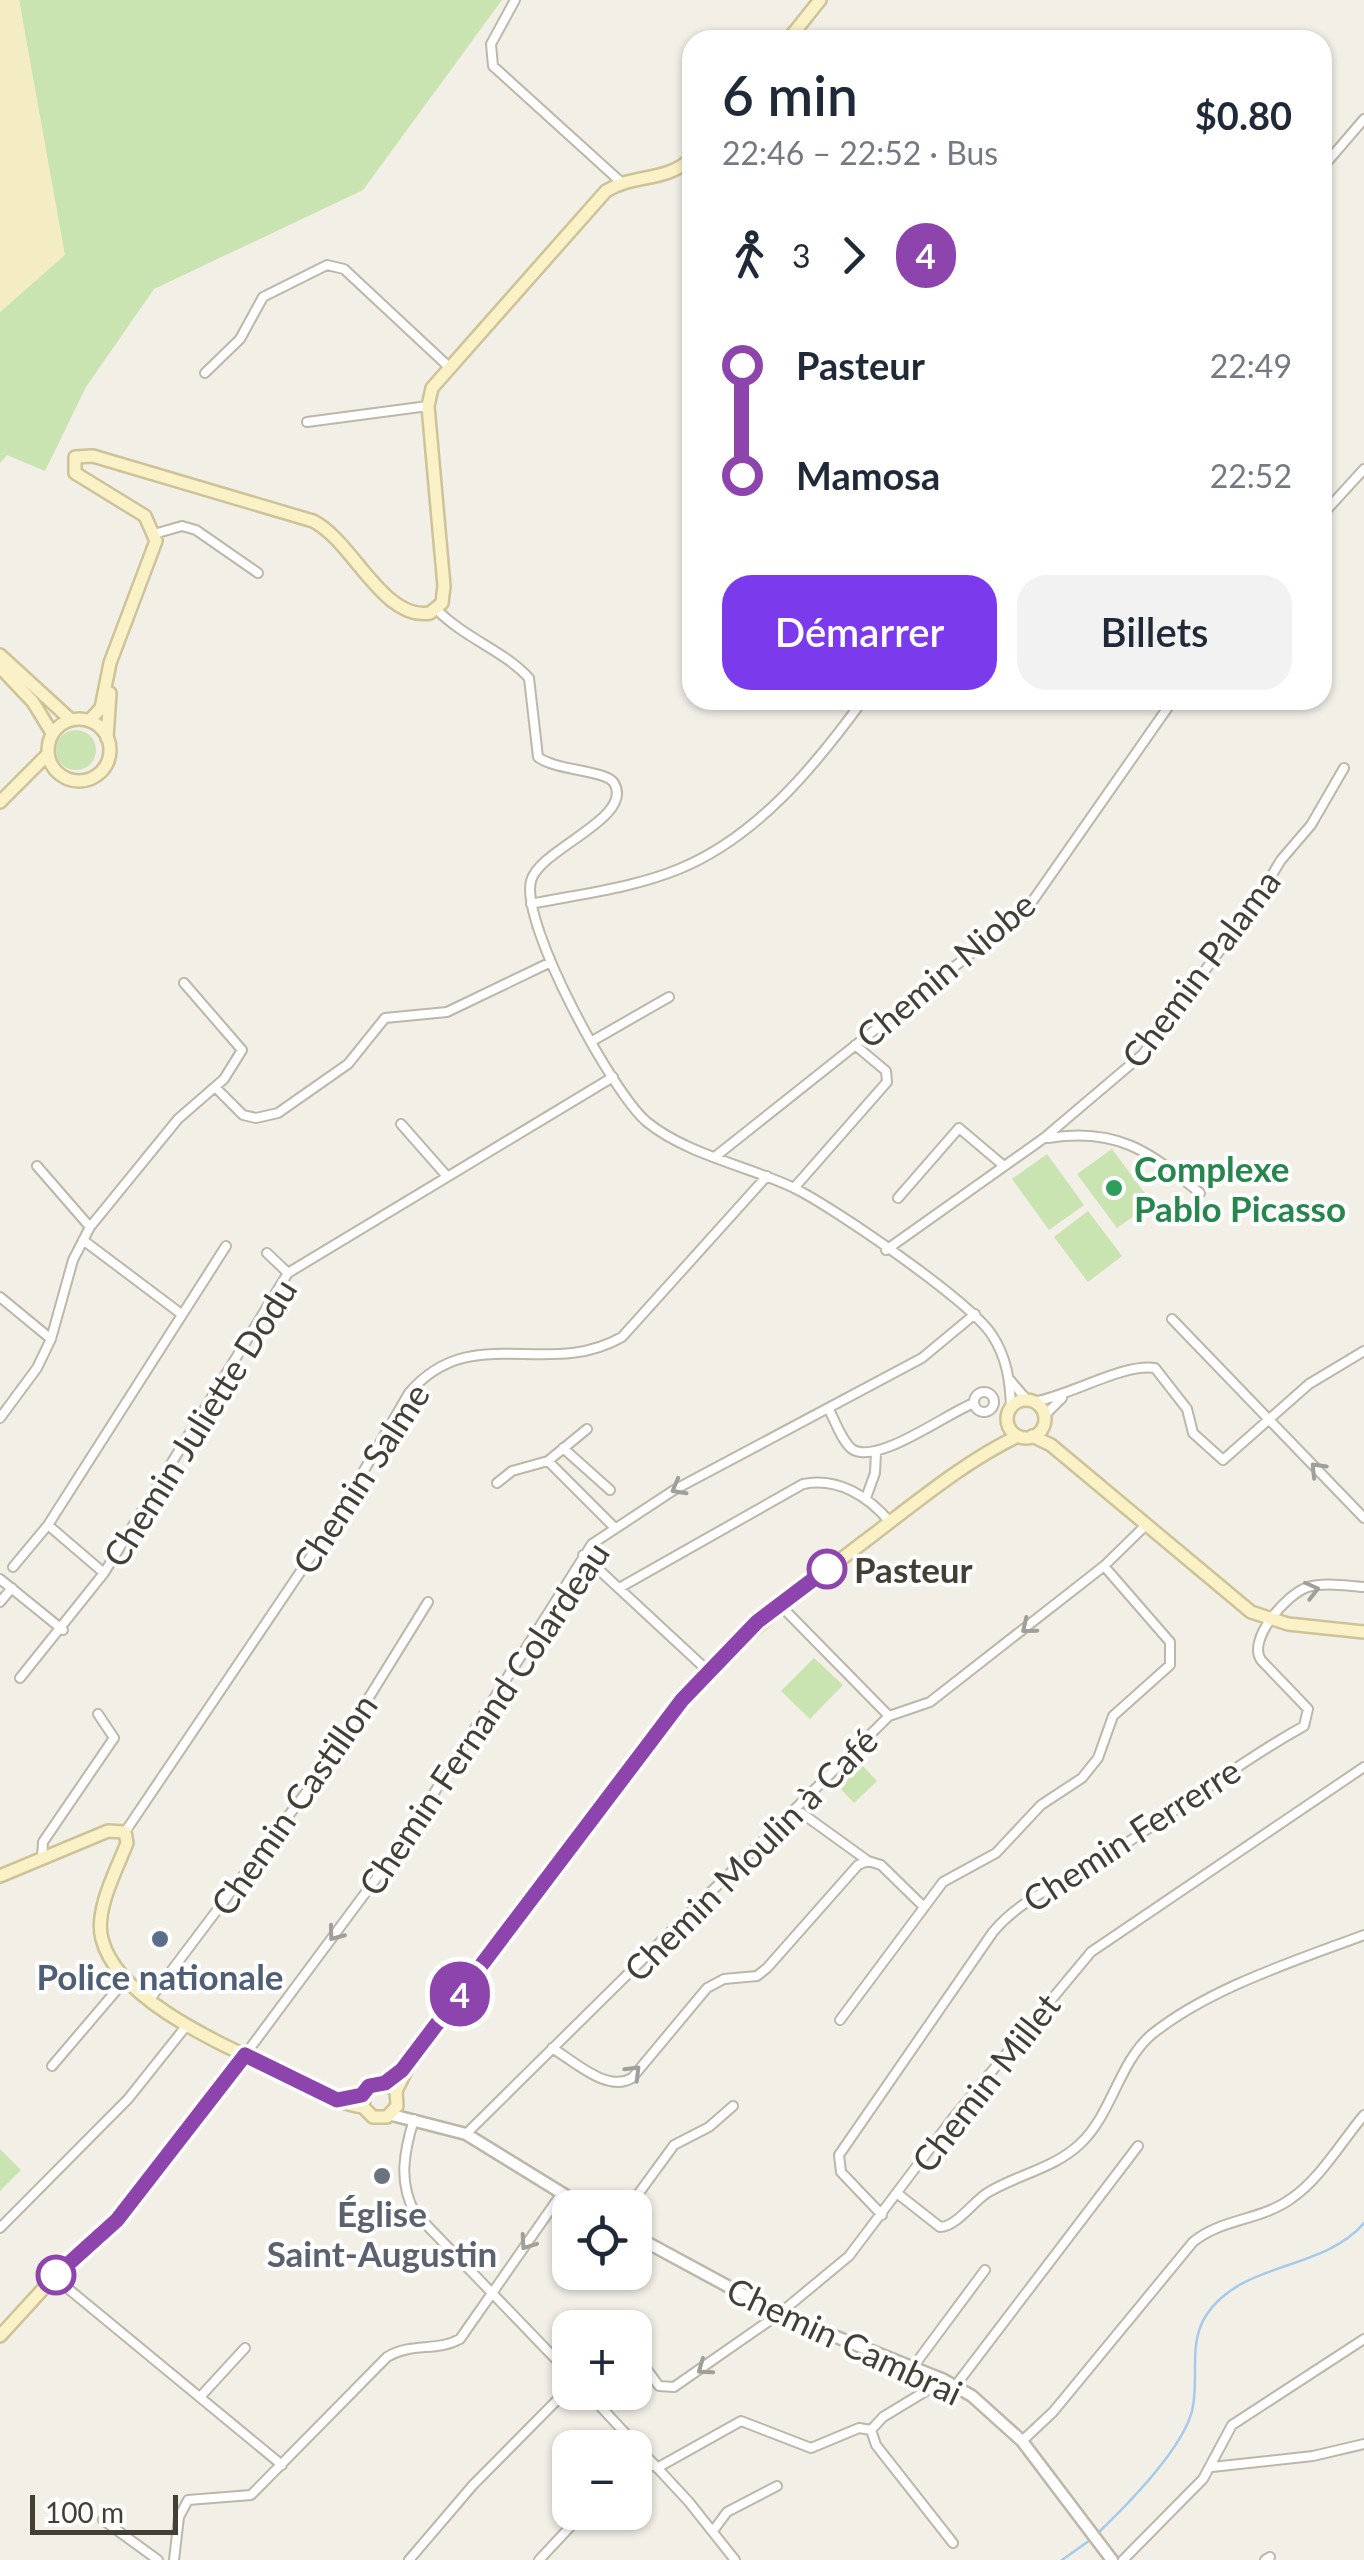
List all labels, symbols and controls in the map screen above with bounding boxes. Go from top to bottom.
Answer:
text: 6 min [722,62,858,128]
text: $0.80 [1195,92,1292,138]
text: 22:46 – 22:52 · Bus [722,133,998,172]
icon: walk [722,228,777,283]
icon: forward [826,228,881,283]
text: 4 [916,234,936,276]
text: 3 [792,236,811,275]
text: Pasteur [796,342,925,388]
text: 22:49 [1210,346,1292,385]
text: Mamosa [796,452,940,498]
text: 22:52 [1210,456,1292,495]
button: Démarrer [722,575,997,690]
button: Billets [1017,575,1292,690]
street label: Chemin Palama [1112,861,1288,1075]
street label: Chemin Niobe [847,882,1043,1056]
place label: Complexe Pablo Picasso [1134,1147,1346,1229]
marker: Complexe Pablo Picasso [1103,1177,1125,1199]
street label: Chemin Juliette Dodu [93,1270,305,1574]
street label: Chemin Salme [283,1375,437,1581]
one-way arrow [1311,1462,1329,1480]
one-way arrow [670,1476,688,1496]
street label: Chemin Fernand Colardeau [349,1533,617,1903]
place label: Pasteur [854,1548,973,1590]
marker: Pasteur [808,1550,846,1588]
one-way arrow [1303,1581,1320,1602]
one-way arrow [1021,1615,1039,1633]
street label: Chemin Castillon [201,1685,385,1923]
street label: Chemin Moulin à Café [615,1719,885,1989]
street label: Chemin Ferrerre [1015,1748,1247,1920]
one-way arrow [329,1923,346,1941]
marker: Police nationale [149,1928,171,1950]
place label: Police nationale [36,1955,284,1997]
line badge: 4 [428,1962,492,2026]
text: 4 [450,1973,470,2015]
street label: Chemin Millet [902,1984,1068,2180]
one-way arrow [622,2065,640,2083]
marker: Église Saint-Augustin [371,2165,393,2187]
map controls [552,2190,652,2530]
button: locate [552,2190,652,2290]
place label: Église Saint-Augustin [267,2192,497,2274]
one-way arrow [521,2232,539,2251]
unlabelled marker [37,2256,75,2294]
street label: Chemin Cambrai [721,2267,969,2413]
button: + [552,2310,652,2410]
one-way arrow [697,2357,715,2374]
button: − [552,2430,652,2530]
scale bar [30,2490,178,2534]
text: 100 m [45,2495,124,2529]

